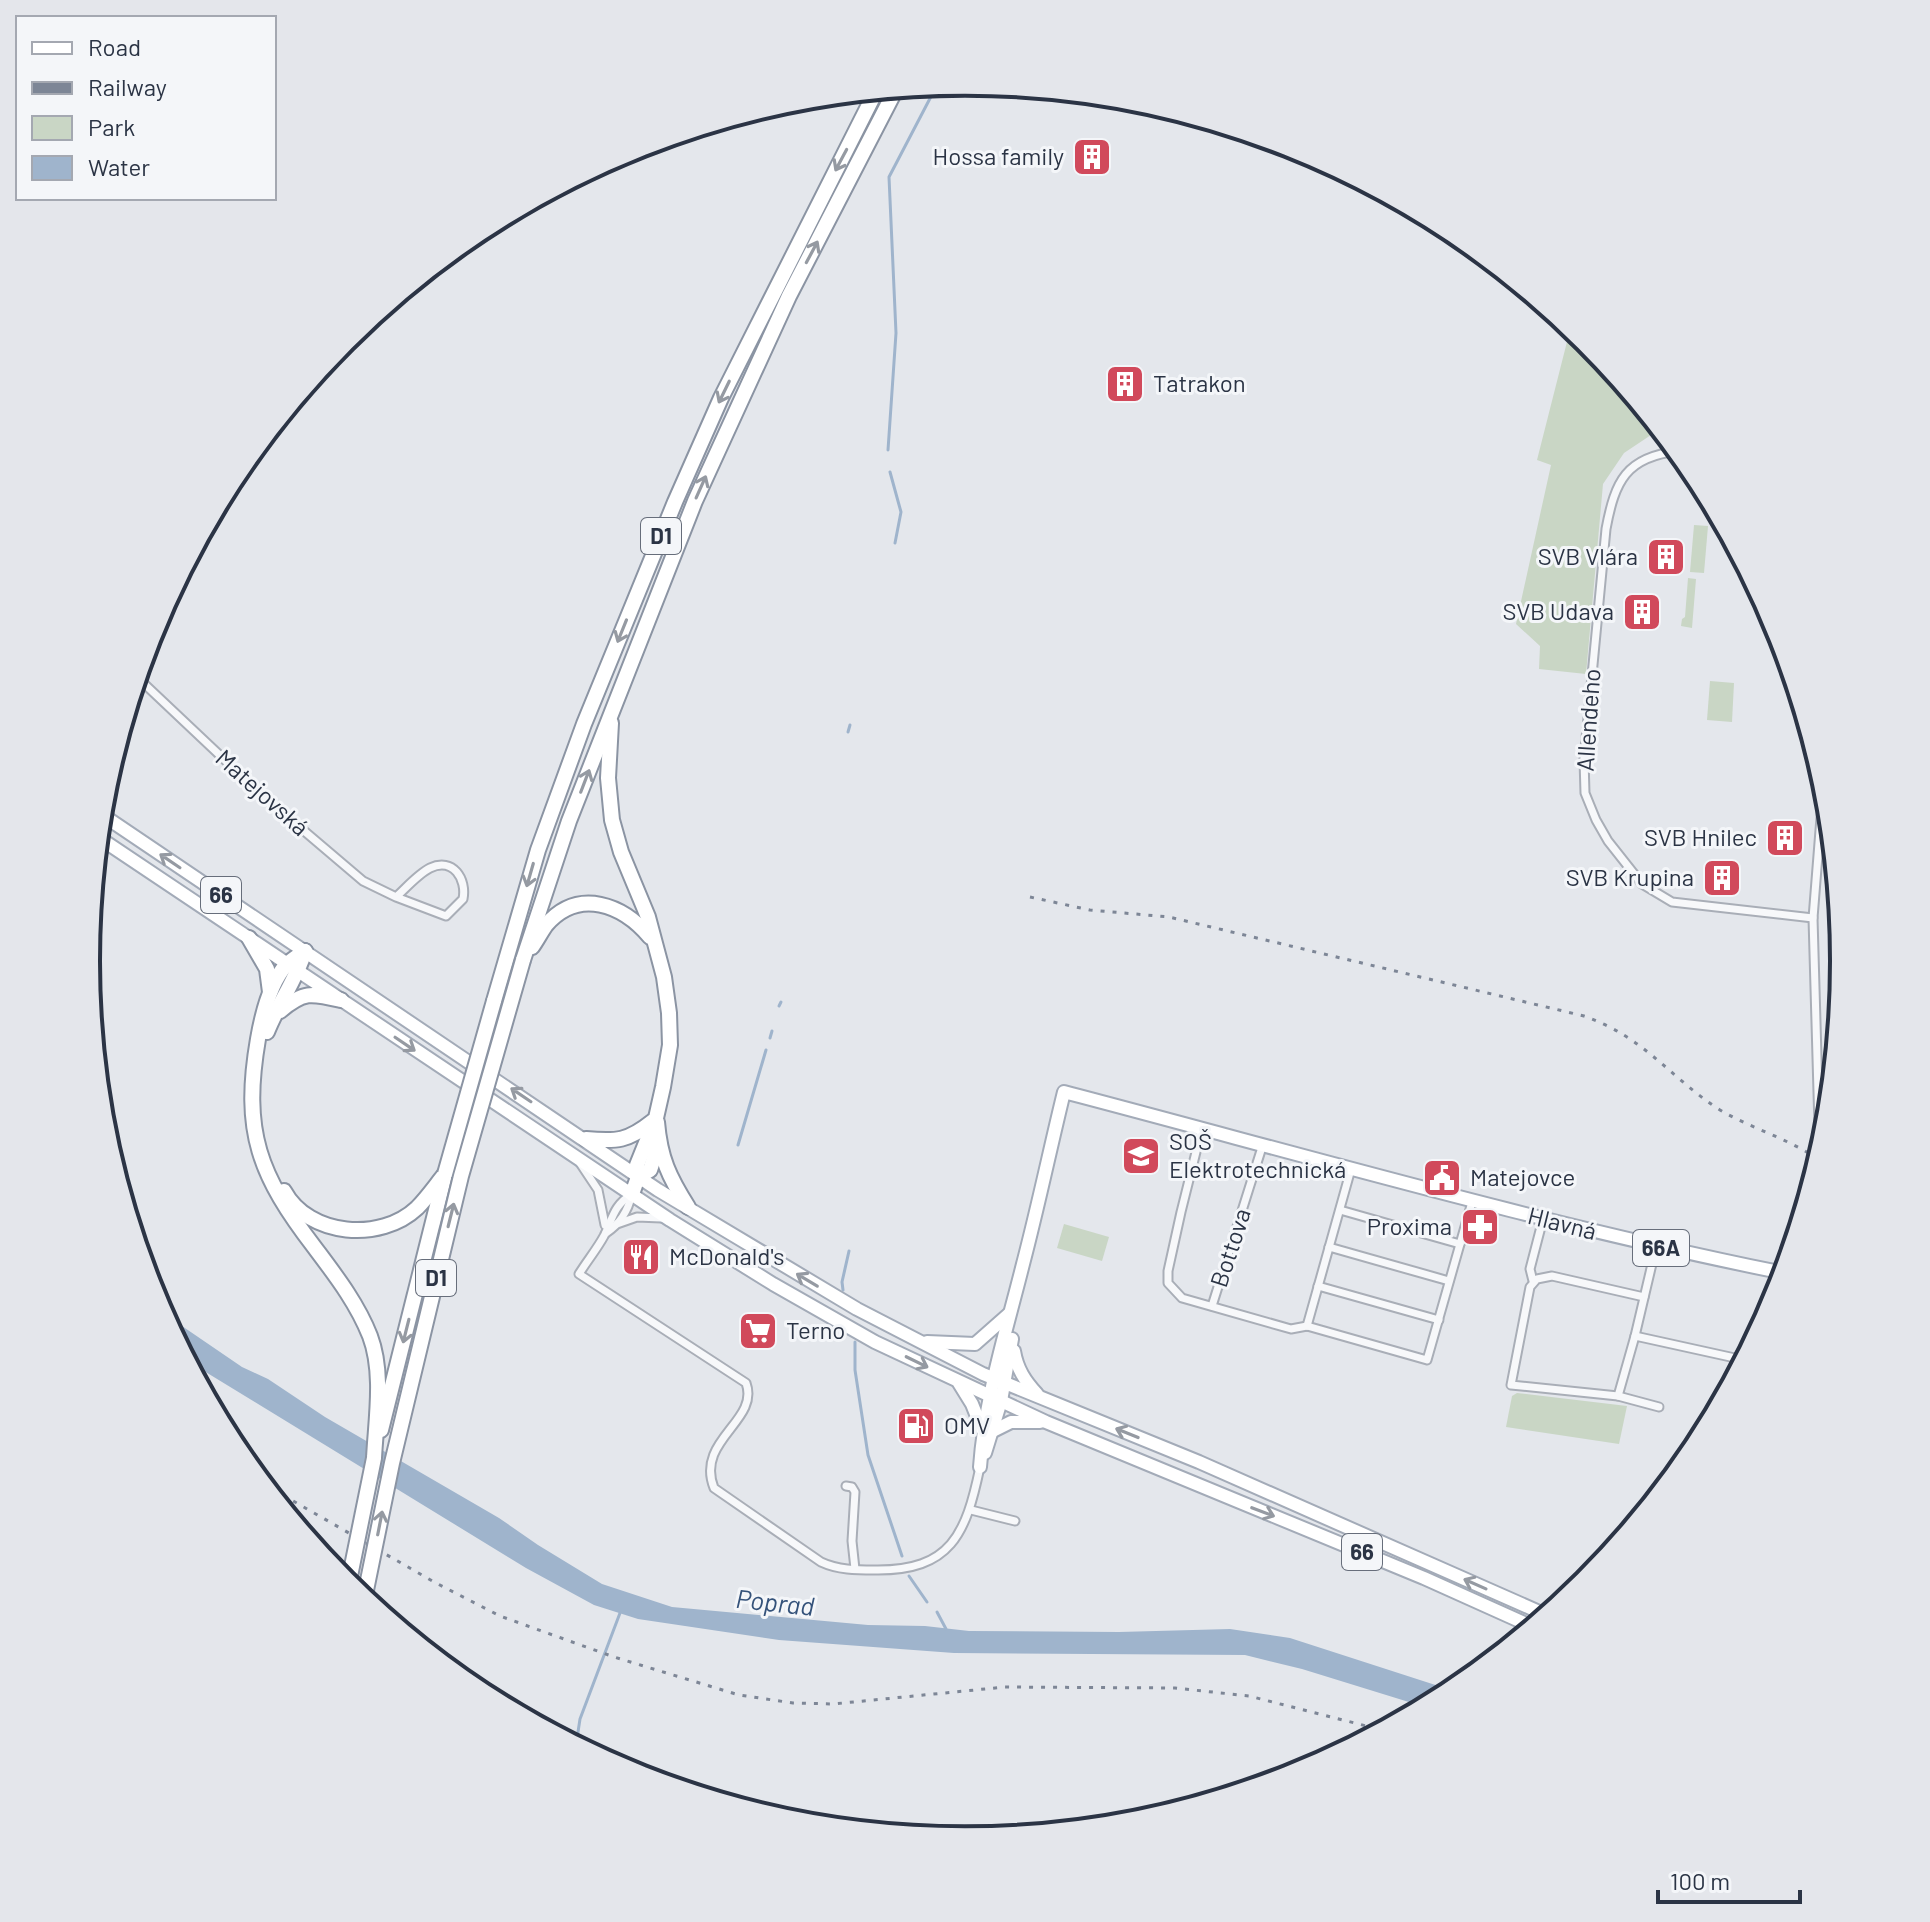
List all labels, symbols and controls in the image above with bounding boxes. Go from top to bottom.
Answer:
legend [16,16,276,200]
text: Road [88,32,141,61]
text: Railway [88,72,167,101]
text: Park [88,112,135,141]
building icon: Hossa family [1071,136,1113,178]
place label: Hossa family [933,141,1064,170]
one-way arrow [833,148,849,172]
text: Water [88,152,150,181]
one-way arrow [805,240,821,264]
building icon: Tatrakon [1104,363,1146,405]
place label: Tatrakon [1153,368,1246,397]
one-way arrow [716,380,731,404]
one-way arrow [695,475,710,500]
road number: D1 [641,518,681,554]
building icon: SVB Vlára [1645,536,1687,578]
place label: SVB Vlára [1538,541,1638,570]
building icon: SVB Udava [1621,591,1663,633]
place label: SVB Udava [1502,596,1614,625]
one-way arrow [614,618,628,643]
street label: Allendeho [1569,668,1606,772]
street label: Matejovská [210,743,316,841]
one-way arrow [579,769,593,793]
building icon: SVB Hnilec [1764,817,1806,859]
place label: SVB Hnilec [1644,822,1757,851]
one-way arrow [160,853,182,869]
building icon: SVB Krupina [1701,857,1743,899]
one-way arrow [522,861,537,887]
place label: SVB Krupina [1566,862,1694,891]
road number: 66 [201,877,241,913]
one-way arrow [394,1036,416,1052]
one-way arrow [510,1087,532,1104]
place label: SOŠ Elektrotechnická [1169,1126,1346,1183]
school or university icon: SOŠ Elektrotechnická [1120,1135,1162,1177]
public building icon: Matejovce [1421,1157,1463,1199]
place label: Matejovce [1470,1162,1575,1191]
street label: Hlavná [1525,1200,1600,1245]
one-way arrow [445,1203,460,1229]
street label: Bottova [1203,1204,1256,1291]
pharmacy icon: Proxima [1459,1206,1501,1248]
place label: Proxima [1367,1211,1452,1240]
road number: 66A [1633,1230,1689,1266]
restaurant icon: McDonald's [620,1236,662,1278]
place label: McDonald's [669,1241,784,1270]
road number: D1 [416,1260,456,1296]
one-way arrow [796,1271,819,1287]
supermarket icon: Terno [737,1310,779,1352]
place label: Terno [786,1315,845,1344]
one-way arrow [397,1318,412,1344]
one-way arrow [905,1355,929,1370]
fuel station icon: OMV [895,1405,937,1447]
place label: OMV [944,1410,990,1439]
one-way arrow [1115,1425,1140,1439]
one-way arrow [1250,1506,1275,1520]
one-way arrow [373,1511,388,1536]
road number: 66 [1342,1534,1382,1570]
one-way arrow [1463,1575,1488,1590]
water label: Poprad [734,1582,816,1621]
scale bar [1658,1854,1800,1904]
text: 100 m [1670,1866,1730,1895]

